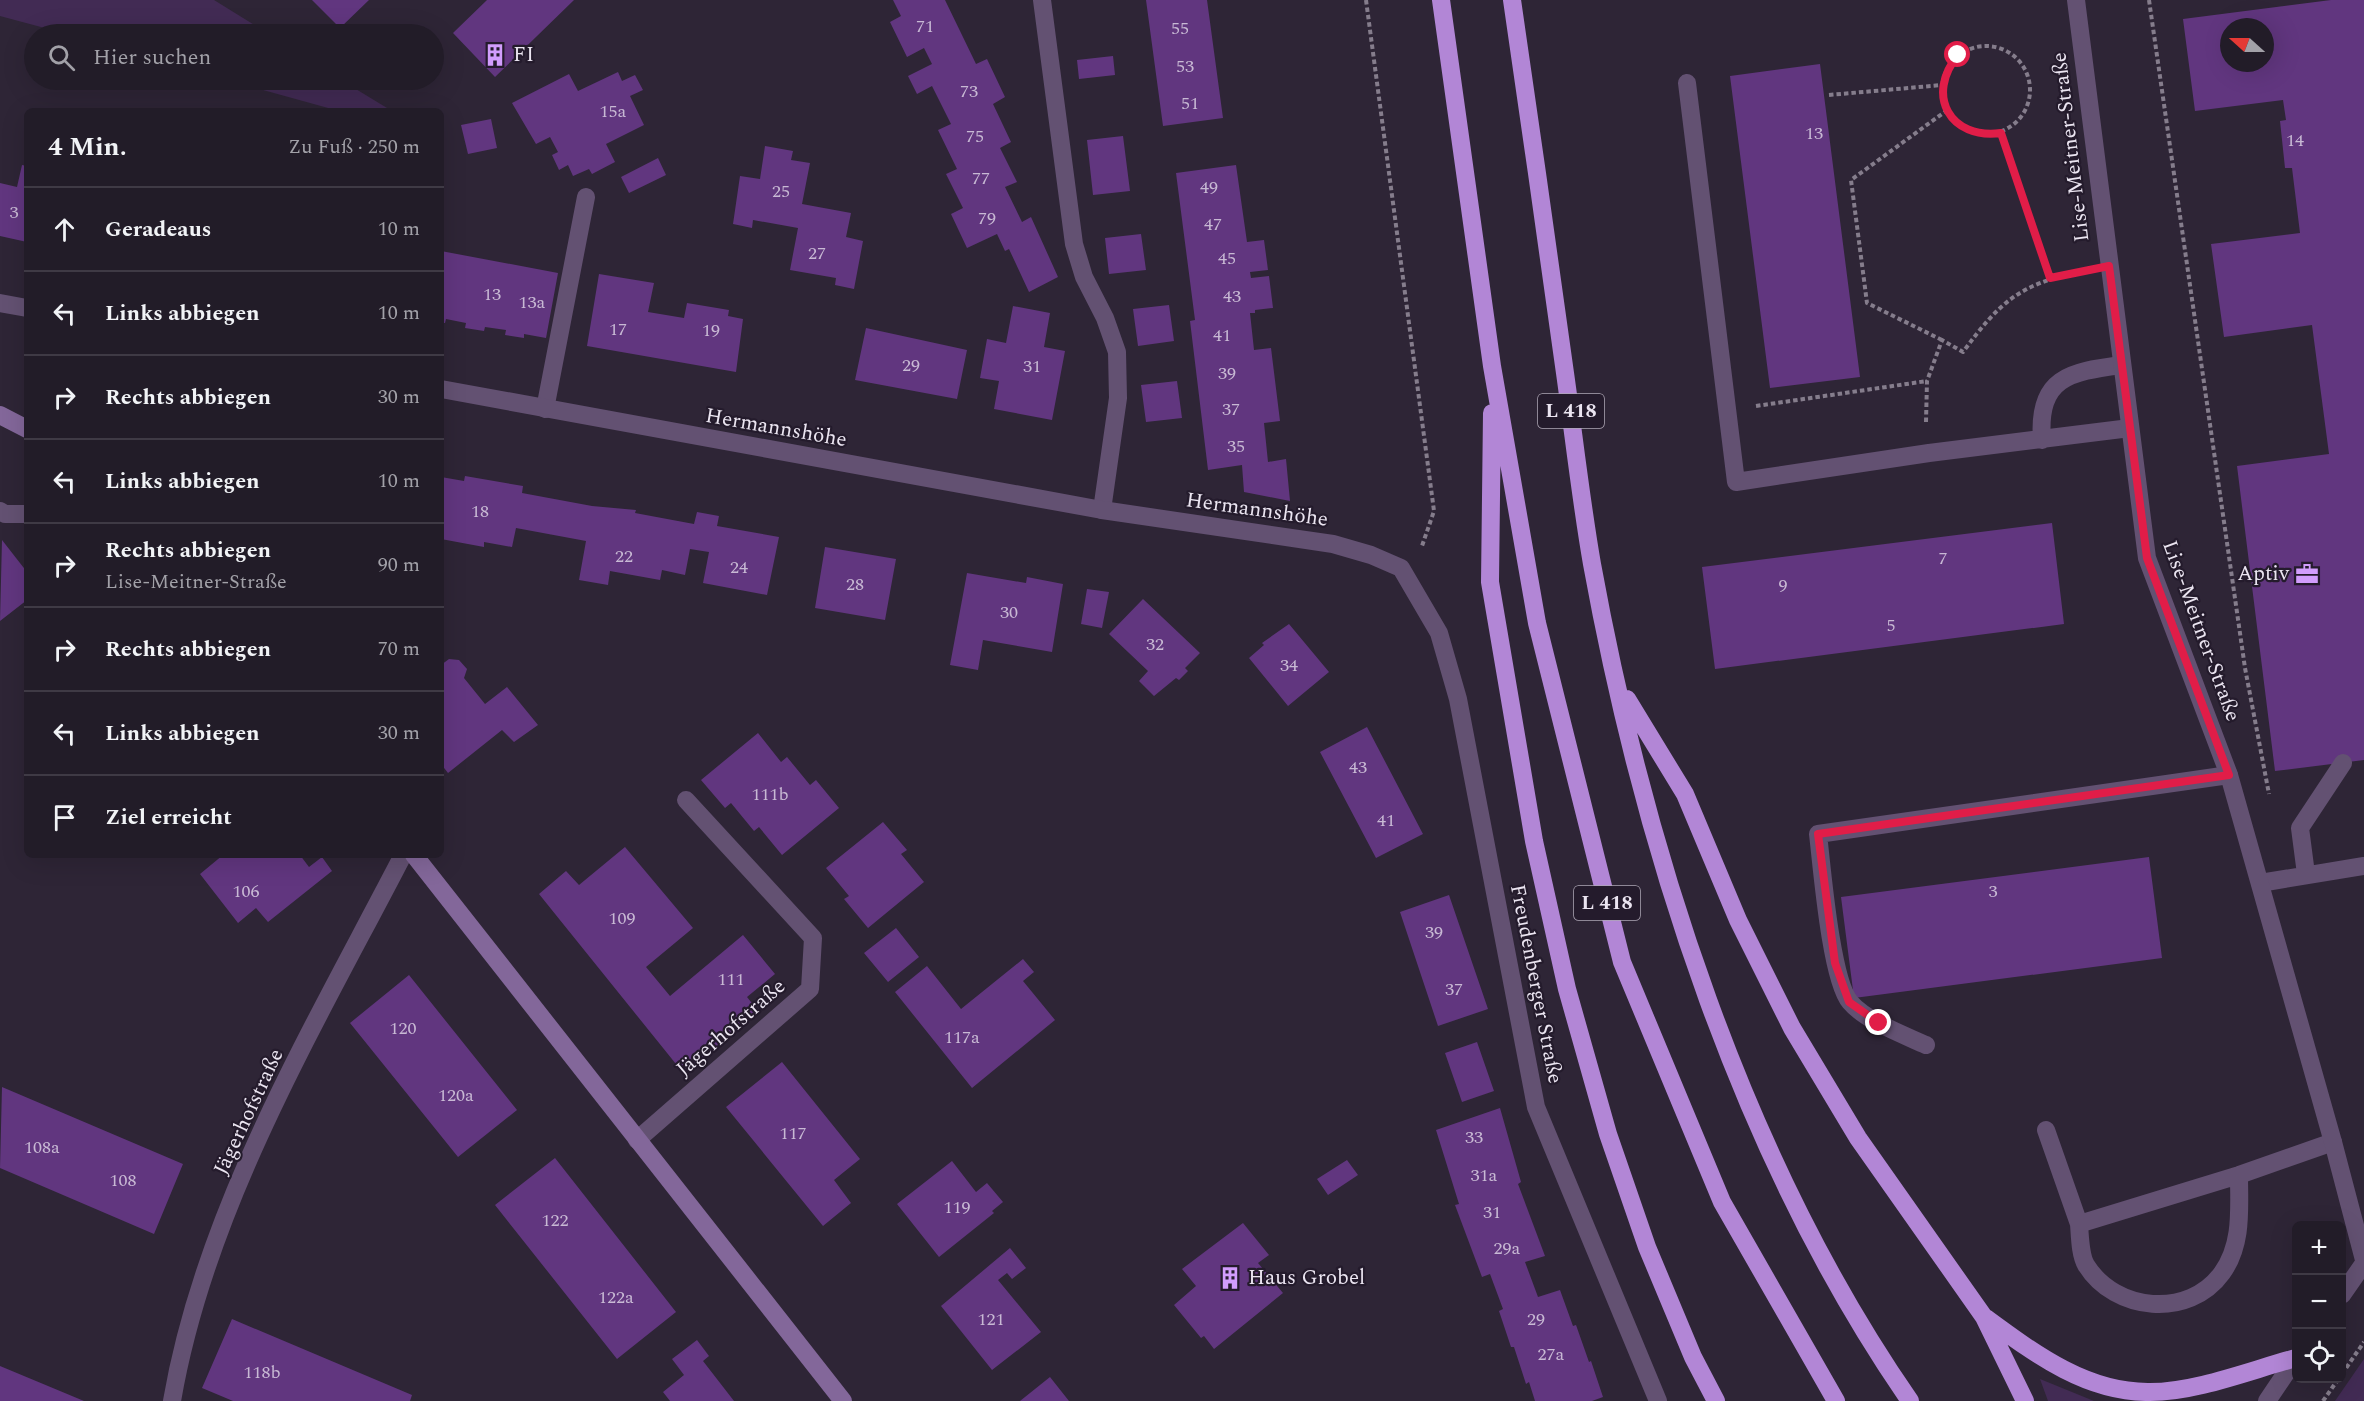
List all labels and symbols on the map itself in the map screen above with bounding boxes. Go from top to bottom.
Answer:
house number: 71 [916,13,934,40]
house number: 55 [1171,15,1189,42]
north arrow [2220,18,2274,72]
place label: FI [513,39,534,71]
route start [1944,41,1970,67]
building icon: FI [482,42,508,68]
street label: Lise-Meitner-Straße [2043,50,2099,244]
house number: 53 [1176,53,1194,80]
house number: 73 [960,78,978,105]
house number: 51 [1181,90,1199,117]
house number: 15a [600,98,627,125]
house number: 13 [1805,120,1823,147]
house number: 75 [966,123,984,150]
house number: 14 [2286,127,2304,154]
house number: 77 [972,165,990,192]
house number: 49 [1200,174,1218,201]
house number: 25 [772,178,790,205]
house number: 3 [10,199,19,226]
house number: 79 [978,205,996,232]
house number: 47 [1204,211,1222,238]
house number: 27 [808,240,826,267]
house number: 45 [1218,245,1236,272]
house number: 13 [483,281,501,308]
house number: 43 [1223,283,1241,310]
house number: 13a [519,289,546,316]
house number: 17 [609,316,627,343]
house number: 19 [702,317,720,344]
house number: 41 [1213,322,1231,349]
house number: 29 [902,352,920,379]
house number: 31 [1023,353,1041,380]
house number: 39 [1218,360,1236,387]
road number: L 418 [1538,394,1604,428]
house number: 37 [1222,396,1240,423]
street label: Hermannshöhe [703,400,849,456]
house number: 35 [1227,433,1245,460]
street label: Hermannshöhe [1184,484,1330,536]
house number: 18 [471,498,489,525]
street label: Lise-Meitner-Straße [2153,536,2249,726]
house number: 22 [615,543,633,570]
house number: 7 [1939,545,1948,572]
house number: 24 [730,554,748,581]
place label: Aptiv [2237,558,2290,590]
office icon: Aptiv [2294,561,2320,587]
house number: 28 [846,571,864,598]
house number: 9 [1779,572,1788,599]
house number: 30 [1000,599,1018,626]
house number: 5 [1887,612,1896,639]
house number: 32 [1146,631,1164,658]
house number: 34 [1280,652,1298,679]
house number: 43 [1349,754,1367,781]
house number: 111b [751,781,789,808]
house number: 41 [1377,807,1395,834]
house number: 106 [233,878,260,905]
house number: 3 [1989,878,1998,905]
street label: Freudenberger Straße [1501,882,1571,1086]
road number: L 418 [1574,886,1640,920]
house number: 109 [609,905,636,932]
house number: 39 [1425,919,1443,946]
house number: 111 [718,966,745,993]
street label: Jägerhofstraße [669,971,793,1085]
house number: 37 [1445,976,1463,1003]
route end [1865,1009,1891,1035]
house number: 120 [390,1015,417,1042]
house number: 117a [944,1024,980,1051]
street label: Jägerhofstraße [206,1043,292,1181]
house number: 120a [438,1082,474,1109]
house number: 117 [780,1120,807,1147]
house number: 33 [1465,1124,1483,1151]
house number: 108a [24,1134,60,1161]
house number: 31a [1471,1162,1498,1189]
house number: 108 [110,1167,137,1194]
house number: 119 [944,1194,971,1221]
house number: 31 [1483,1199,1501,1226]
house number: 122 [542,1207,569,1234]
house number: 29a [1494,1235,1521,1262]
place label: Haus Grobel [1248,1262,1365,1294]
building icon: Haus Grobel [1217,1265,1243,1291]
house number: 122a [598,1284,634,1311]
house number: 121 [978,1306,1005,1333]
house number: 29 [1527,1306,1545,1333]
house number: 27a [1538,1341,1565,1368]
house number: 118b [243,1359,281,1386]

